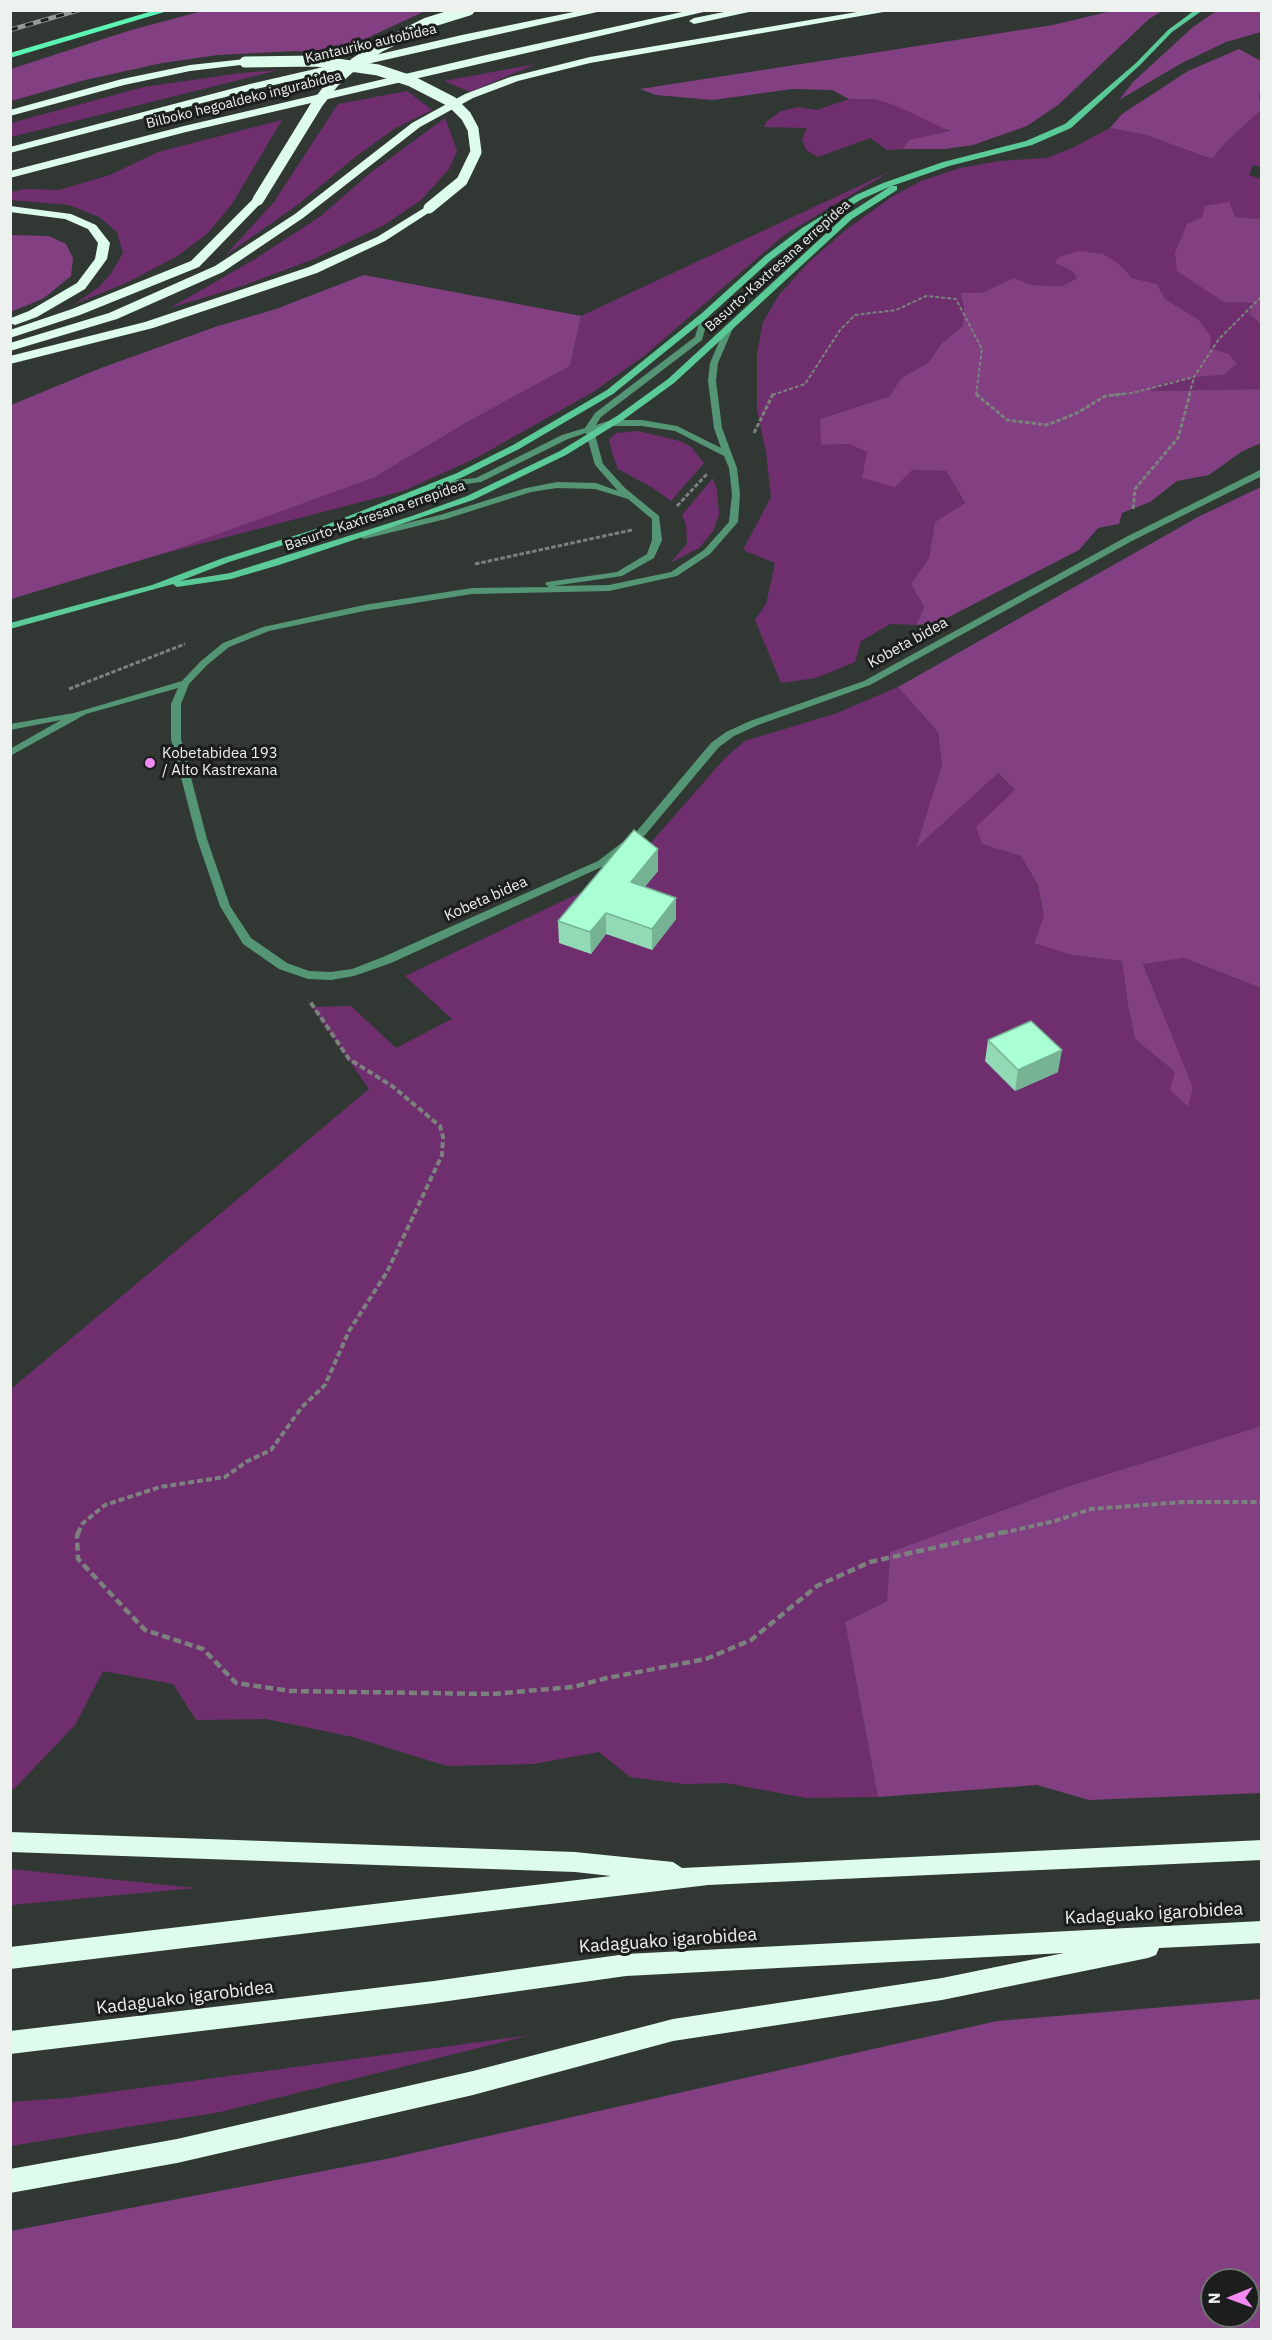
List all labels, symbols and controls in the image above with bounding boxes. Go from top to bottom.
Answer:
street label: Kantauriko autobidea [304,21,438,67]
street label: Bilboko hegoaldeko ingurabidea [144,68,344,132]
street label: Basurto-Kaxtresana errepidea [702,196,854,336]
street label: Basurto-Kaxtresana errepidea [283,477,467,555]
street label: Kobeta bidea [865,614,951,672]
place label: Kobetabidea 193 / Alto Kastrexana [162,745,278,780]
marker: Kobetabidea 193 / Alto Kastrexana [143,756,157,770]
street label: Kobeta bidea [442,873,530,925]
street label: Kadaguako igarobidea [1064,1899,1244,1929]
street label: Kadaguako igarobidea [578,1924,758,1958]
street label: Kadaguako igarobidea [95,1976,275,2020]
north arrow [1200,2268,1260,2328]
text: N [1204,2292,1224,2304]

